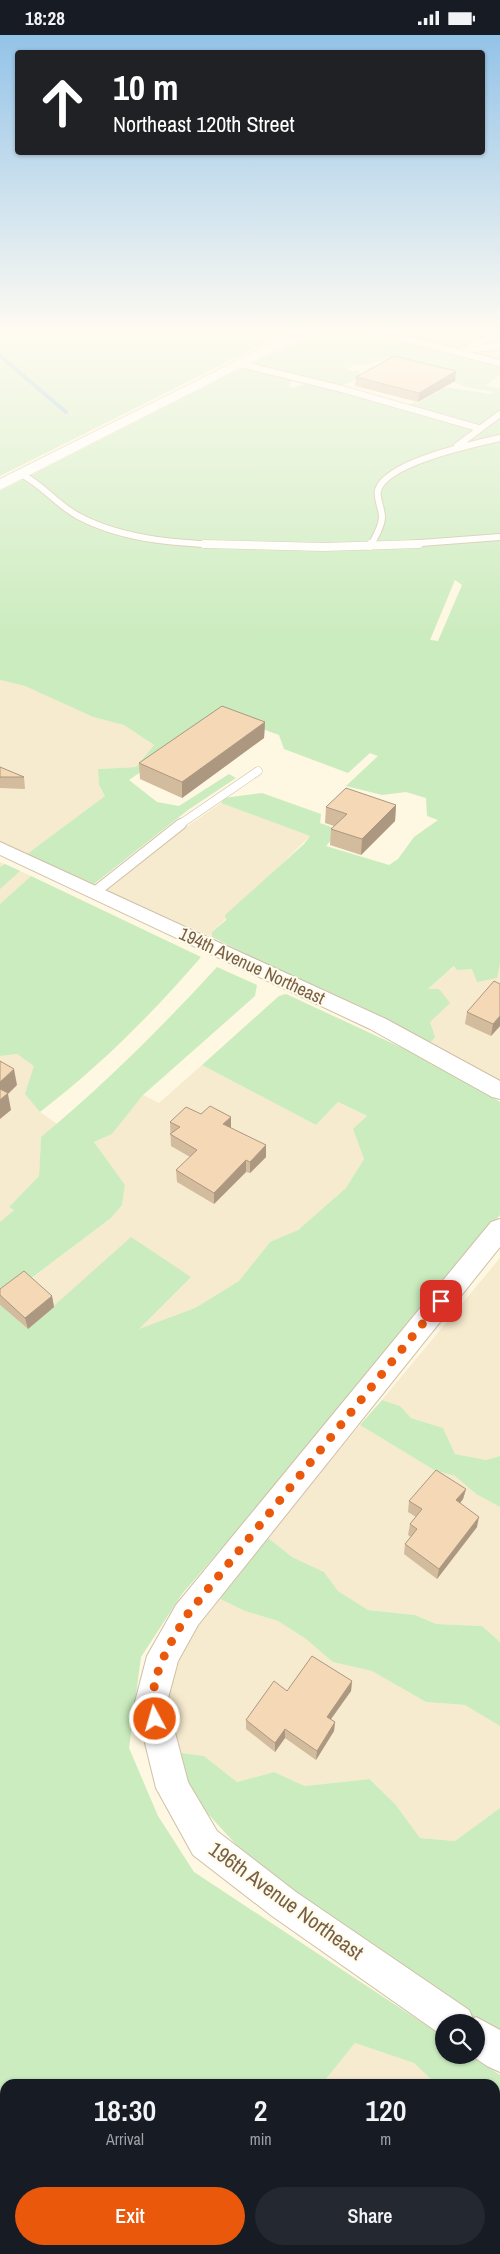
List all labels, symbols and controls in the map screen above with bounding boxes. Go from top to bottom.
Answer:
text: 18:28 [25,5,65,31]
text: 10 m [113,64,178,111]
icon: ahead [30,70,95,135]
text: Northeast 120th Street [113,109,295,139]
street label: 194th Avenue Northeast [175,921,329,1010]
pin [420,1280,462,1322]
icon: arrive [427,1287,455,1315]
position arrow [128,1692,180,1744]
street label: 196th Avenue Northeast [203,1835,370,1967]
map controls [435,2014,485,2064]
button: search [435,2014,485,2064]
text: 18:30 [94,2090,156,2130]
text: 2 [254,2090,268,2130]
text: 120 [365,2090,406,2130]
text: Arrival [106,2128,144,2150]
text: min [250,2128,272,2150]
text: m [380,2128,391,2150]
button: Exit [15,2187,245,2245]
button: Share [255,2187,485,2245]

